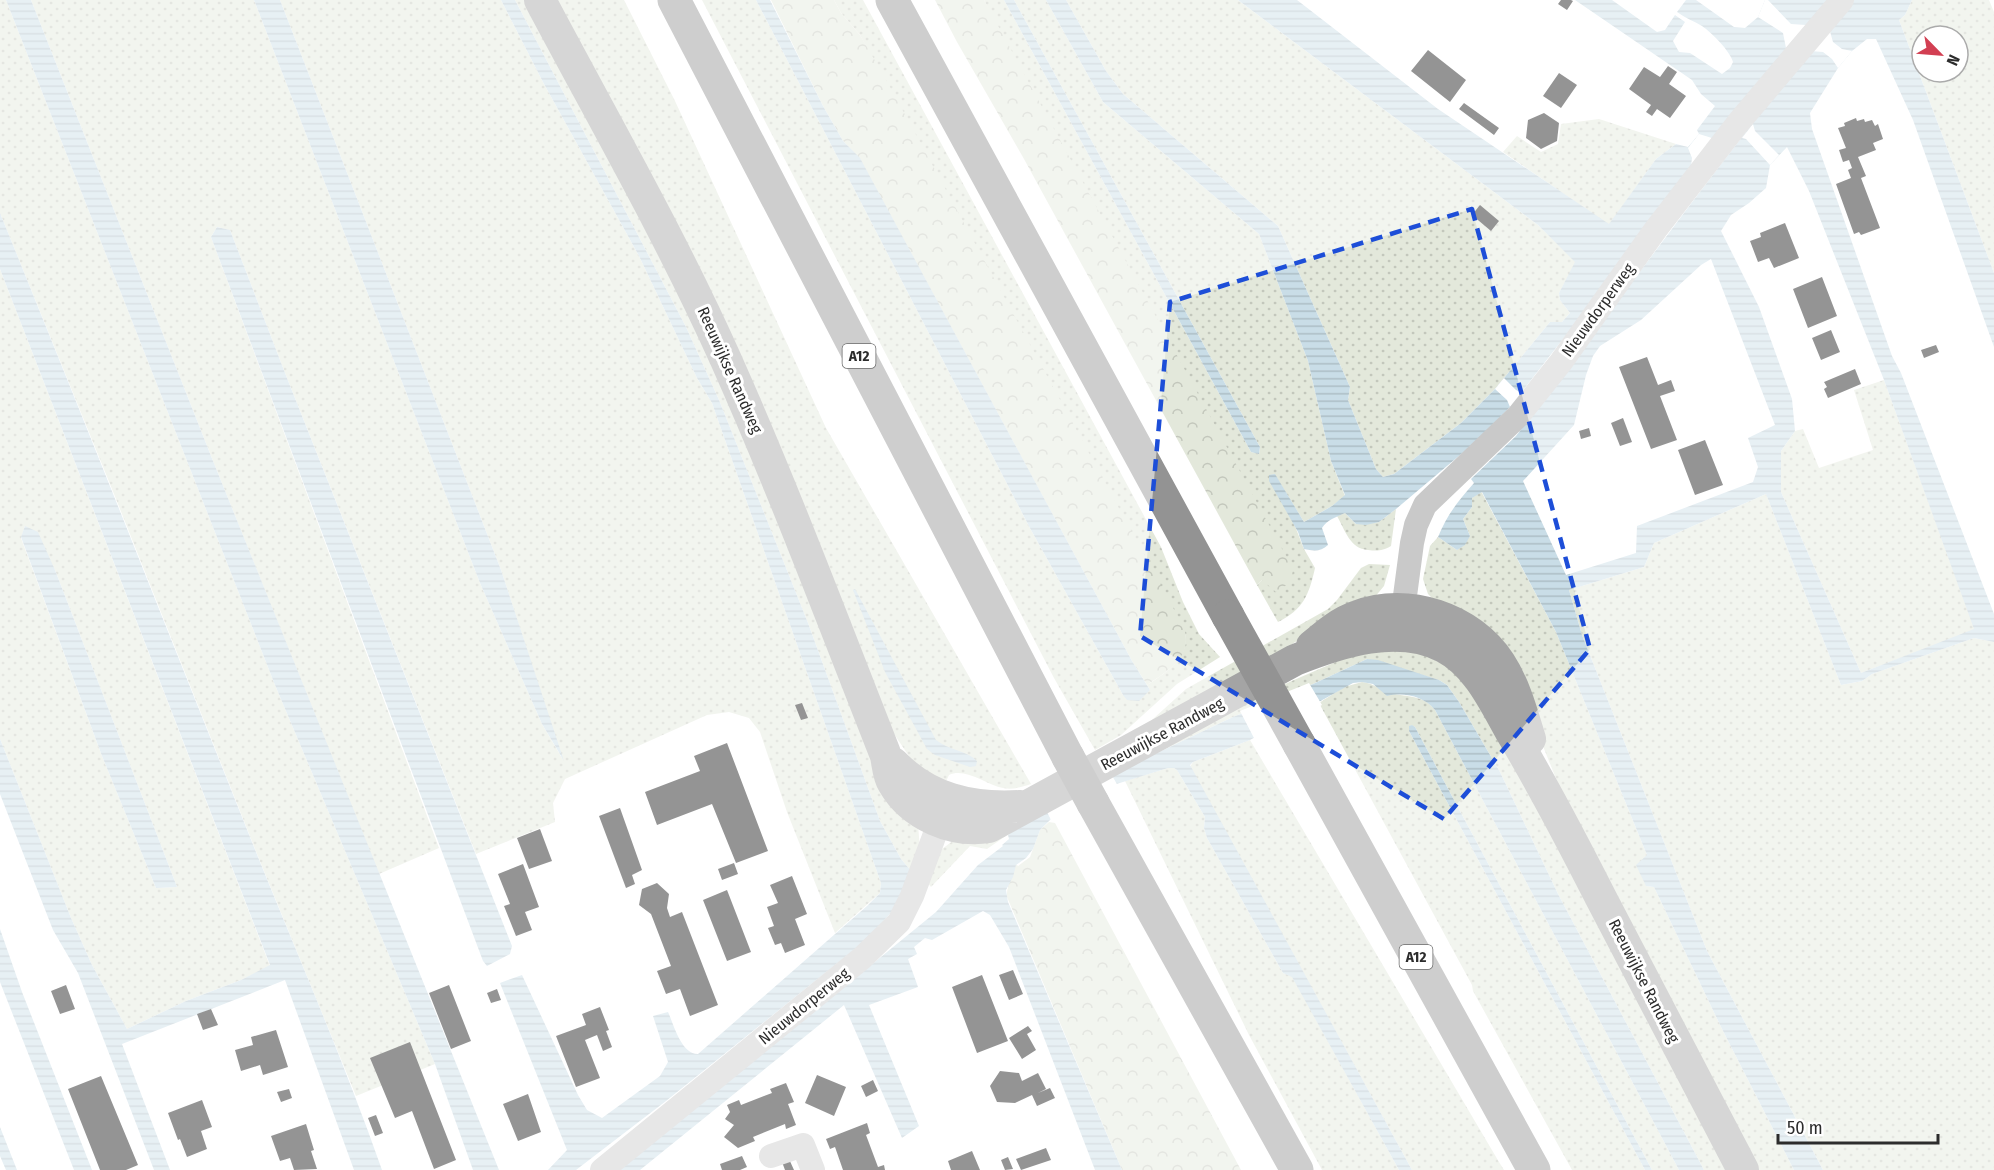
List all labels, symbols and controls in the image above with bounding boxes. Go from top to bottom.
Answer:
north arrow [1910,24,1970,84]
text: N [1943,52,1964,68]
street label: Nieuwdorperweg [1558,259,1639,360]
street label: Reeuwijkse Randweg [694,304,767,437]
road number: A12 [842,344,876,368]
street label: Reeuwijkse Randweg [1097,693,1227,774]
street label: Reeuwijkse Randweg [1605,916,1684,1046]
road number: A12 [1400,945,1432,969]
street label: Nieuwdorperweg [755,963,853,1048]
scale bar [1778,1107,1938,1145]
text: 50 m [1787,1117,1823,1139]

